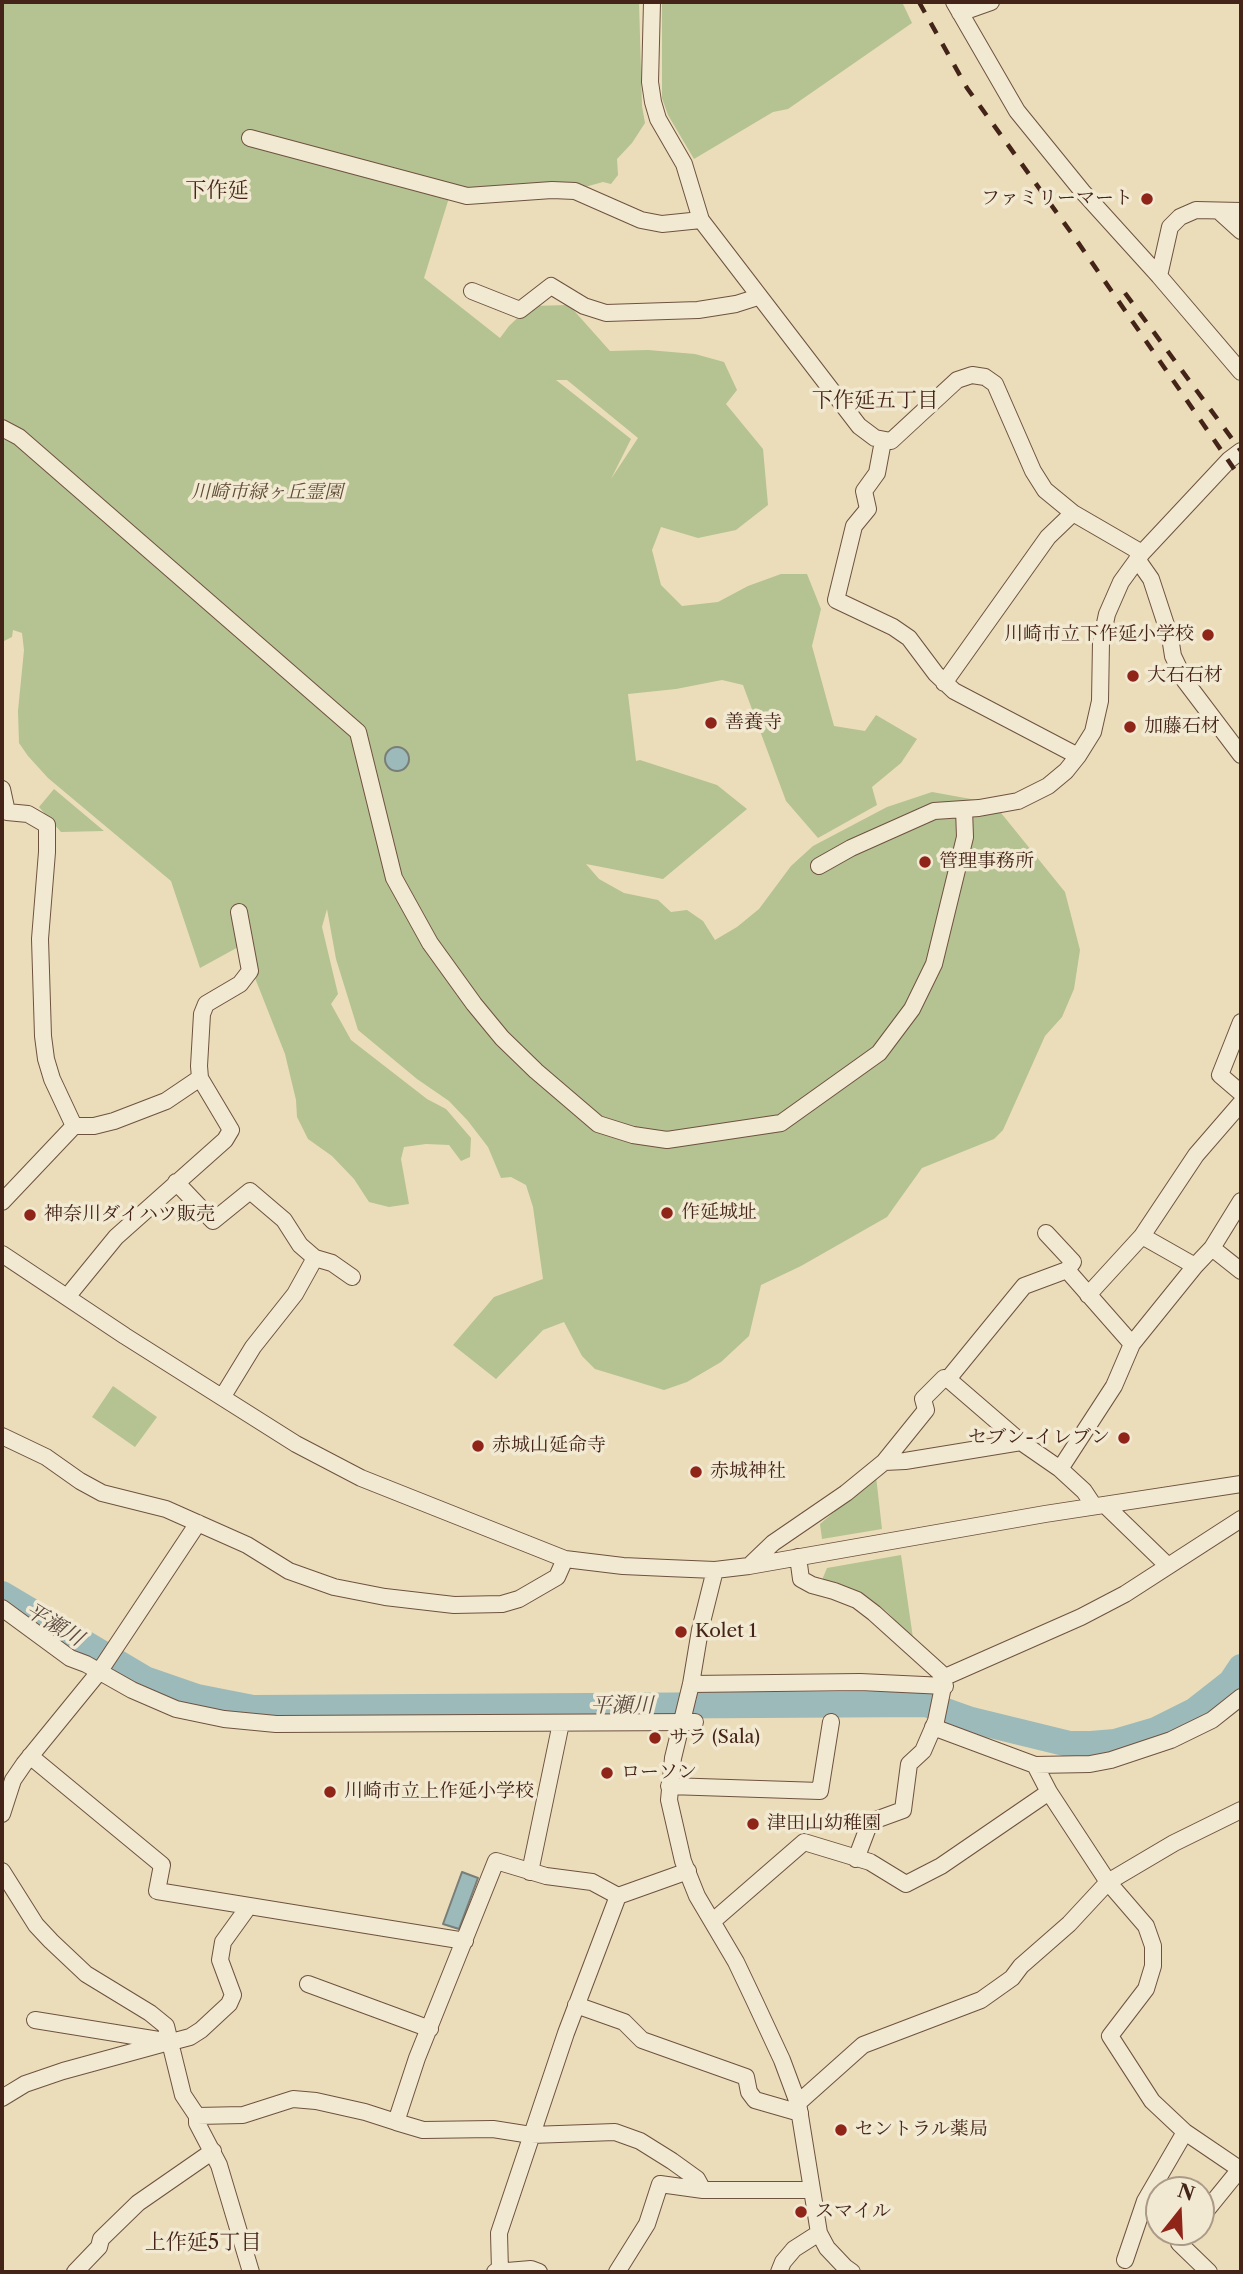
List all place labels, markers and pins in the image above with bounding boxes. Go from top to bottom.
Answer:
place label: ファミリーマート [981,188,1133,210]
marker: ファミリーマート [1139,191,1155,207]
place label: 川崎市立下作延小学校 [1004,624,1194,646]
marker: 川崎市立下作延小学校 [1200,627,1216,643]
place label: 大石石材 [1147,665,1223,687]
marker: 大石石材 [1125,668,1141,684]
place label: 善養寺 [725,712,782,734]
marker: 善養寺 [703,715,719,731]
place label: 加藤石材 [1144,716,1220,738]
marker: 加藤石材 [1122,719,1138,735]
place label: 管理事務所 [939,851,1034,873]
marker: 管理事務所 [917,854,933,870]
place label: 作延城址 [681,1202,757,1224]
place label: 神奈川ダイハツ販売 [44,1204,215,1226]
marker: 作延城址 [659,1205,675,1221]
marker: 神奈川ダイハツ販売 [22,1207,38,1223]
place label: セブン-イレブン [968,1427,1110,1449]
marker: セブン-イレブン [1116,1430,1132,1446]
place label: 赤城山延命寺 [492,1435,606,1457]
marker: 赤城山延命寺 [470,1438,486,1454]
place label: 赤城神社 [710,1461,786,1483]
marker: 赤城神社 [688,1464,704,1480]
place label: Kolet 1 [695,1621,757,1643]
marker: Kolet 1 [673,1624,689,1640]
place label: サラ (Sala) [669,1727,760,1749]
marker: サラ (Sala) [647,1730,663,1746]
place label: ローソン [621,1762,697,1784]
marker: ローソン [599,1765,615,1781]
place label: 川崎市立上作延小学校 [344,1781,534,1803]
marker: 川崎市立上作延小学校 [322,1784,338,1800]
place label: 津田山幼稚園 [767,1813,881,1835]
marker: 津田山幼稚園 [745,1816,761,1832]
place label: セントラル薬局 [855,2119,988,2141]
marker: セントラル薬局 [833,2122,849,2138]
place label: スマイル [815,2201,891,2223]
marker: スマイル [793,2204,809,2220]

